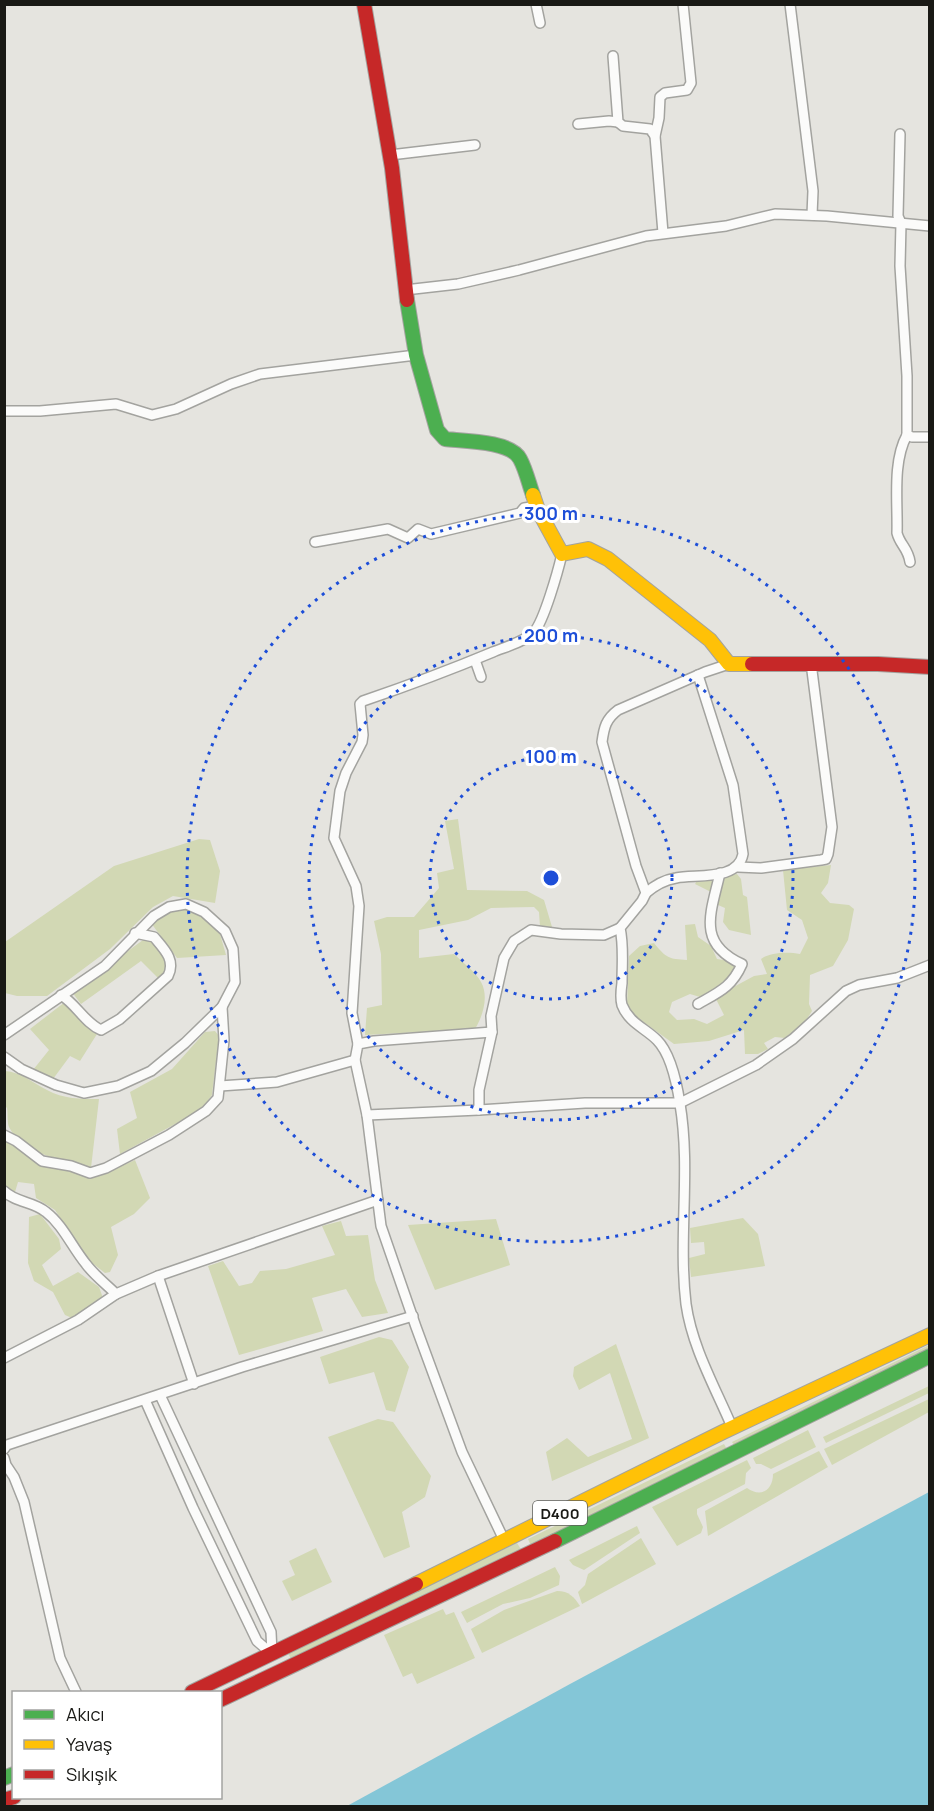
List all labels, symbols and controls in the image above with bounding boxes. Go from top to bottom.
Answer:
text: 300 m [524,501,578,525]
text: 200 m [524,623,578,647]
text: 100 m [525,744,577,768]
centre of rings [541,868,561,888]
road number: D400 [533,1501,587,1525]
legend [12,1691,222,1799]
text: Akıcı [66,1702,104,1726]
text: Yavaş [66,1732,112,1756]
text: Sıkışık [66,1762,118,1786]

